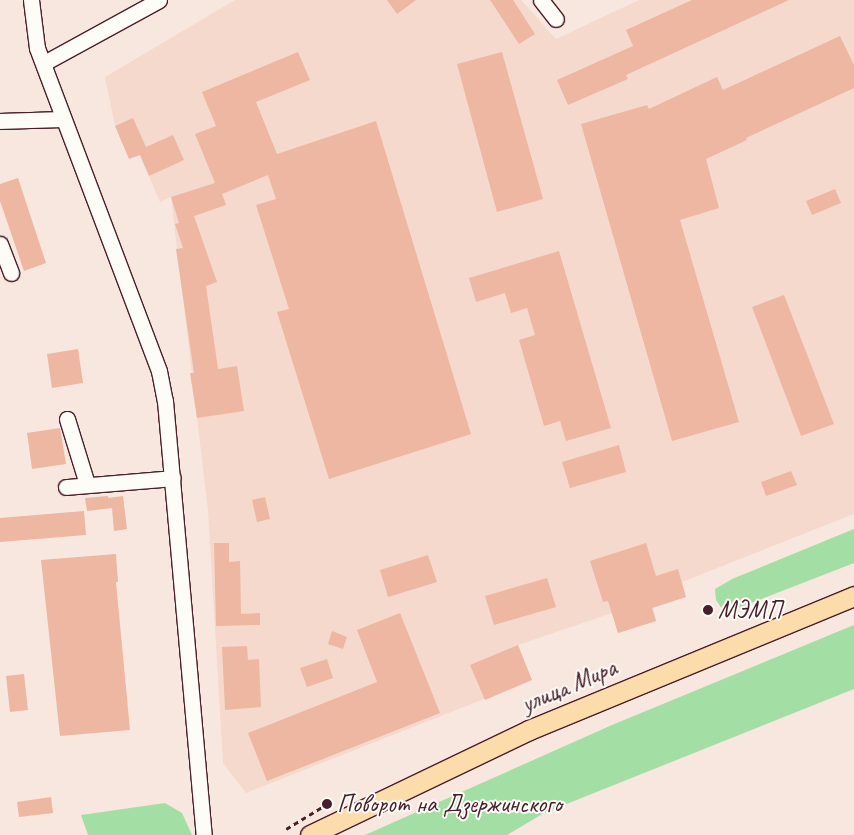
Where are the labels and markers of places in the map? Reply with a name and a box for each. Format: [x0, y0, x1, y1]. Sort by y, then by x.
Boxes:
place label: МЭМП [718, 595, 781, 625]
marker: МЭМП [702, 604, 714, 616]
place label: Поворот на Дзержинского [337, 789, 560, 819]
marker: Поворот на Дзержинского [321, 798, 333, 810]

